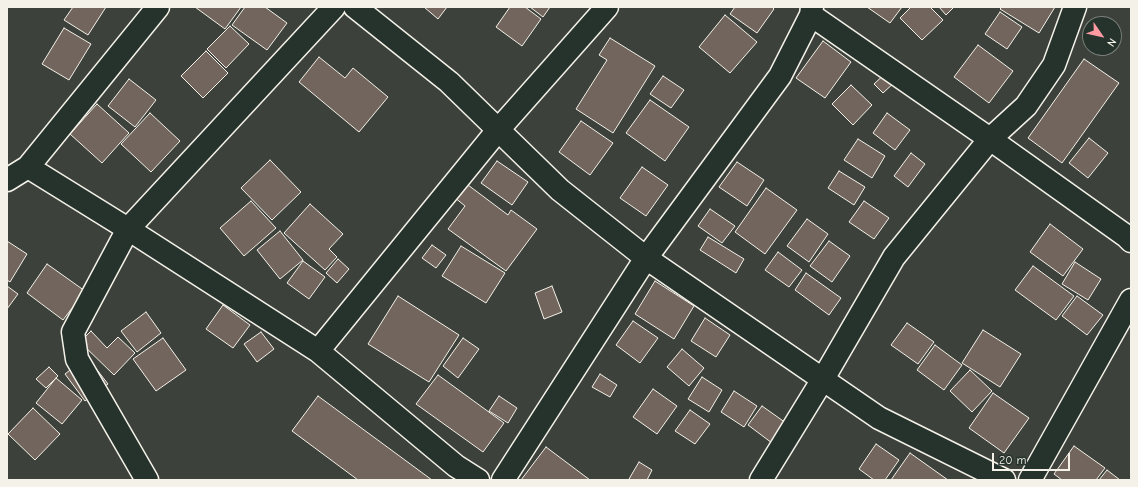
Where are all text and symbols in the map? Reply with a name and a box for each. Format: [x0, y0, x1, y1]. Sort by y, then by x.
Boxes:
north arrow [1082, 16, 1122, 56]
text: N [1104, 36, 1119, 49]
scale bar [994, 445, 1072, 471]
text: 20 m [999, 453, 1027, 467]

